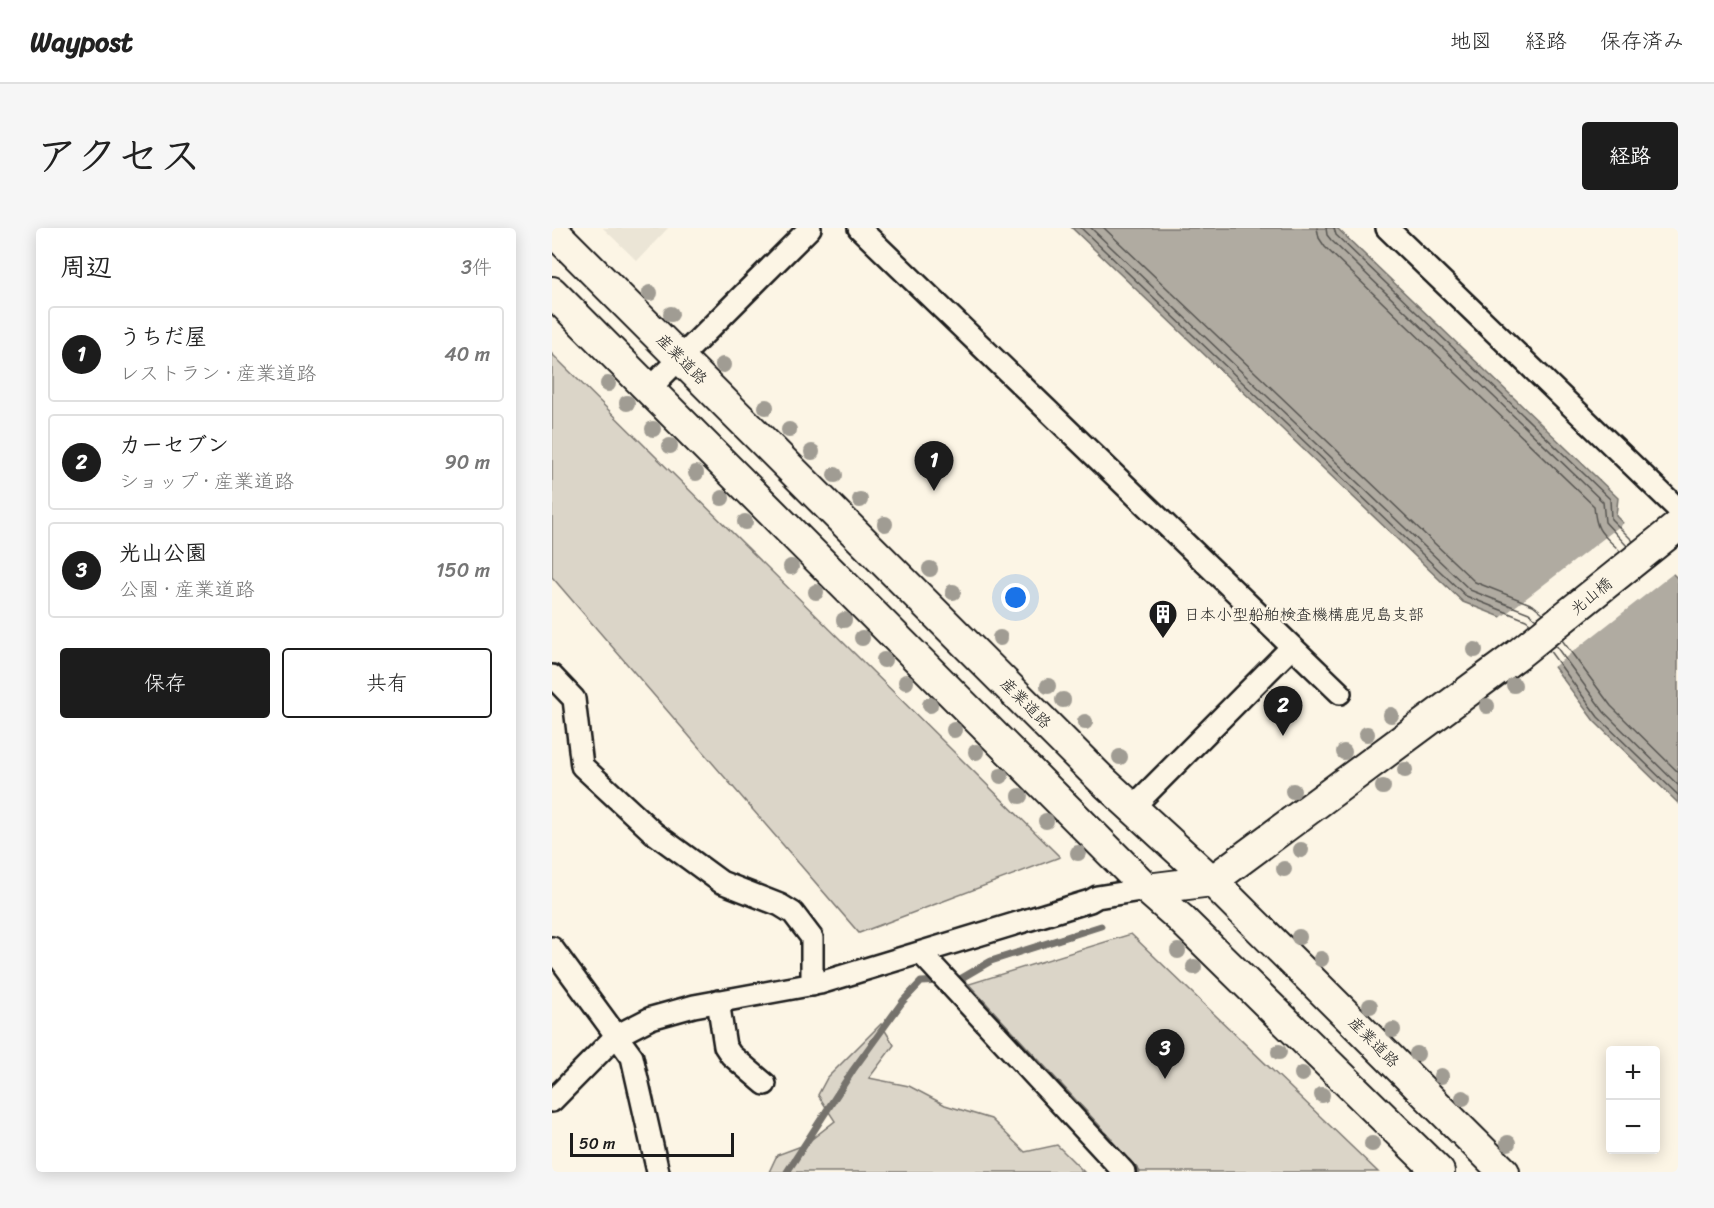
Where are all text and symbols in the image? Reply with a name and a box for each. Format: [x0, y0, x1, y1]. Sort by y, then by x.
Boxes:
text: Waypost [30, 17, 133, 66]
text: 地図 [1450, 22, 1492, 60]
text: 経路 [1525, 22, 1567, 60]
text: 保存済み [1600, 22, 1684, 60]
text: アクセス [36, 119, 201, 193]
button: 経路 [1582, 122, 1678, 190]
text: 周辺 [60, 244, 112, 290]
text: 3件 [461, 250, 492, 285]
text: うちだ屋 [119, 317, 207, 356]
street label: 産業道路 [649, 326, 715, 392]
text: 1 [77, 337, 86, 372]
text: 40 m [444, 337, 490, 372]
text: レストラン · 産業道路 [119, 356, 316, 391]
text: カーセブン [119, 425, 229, 464]
pin: 1 [914, 442, 953, 491]
text: 2 [76, 445, 87, 480]
text: 90 m [445, 445, 490, 480]
text: ショップ · 産業道路 [119, 464, 294, 499]
text: 光山公園 [119, 533, 207, 572]
text: 3 [76, 553, 87, 588]
text: 150 m [436, 553, 490, 588]
street label: 光山橋 [1563, 570, 1619, 622]
text: 公園 · 産業道路 [119, 572, 255, 607]
your location [1001, 583, 1030, 612]
building icon: 日本小型船舶検査機構鹿児島支部 [1147, 598, 1179, 640]
place label: 日本小型船舶検査機構鹿児島支部 [1184, 600, 1424, 629]
button: 保存 [60, 648, 270, 718]
button: 共有 [282, 648, 492, 718]
street label: 産業道路 [993, 670, 1059, 736]
pin: 2 [1264, 686, 1302, 736]
street label: 産業道路 [1341, 1009, 1407, 1075]
pin: 3 [1146, 1030, 1184, 1079]
map controls [1606, 1046, 1660, 1154]
button: + [1606, 1046, 1660, 1100]
button: − [1606, 1100, 1660, 1154]
text: 50 m [579, 1129, 615, 1158]
scale bar [570, 1130, 734, 1158]

